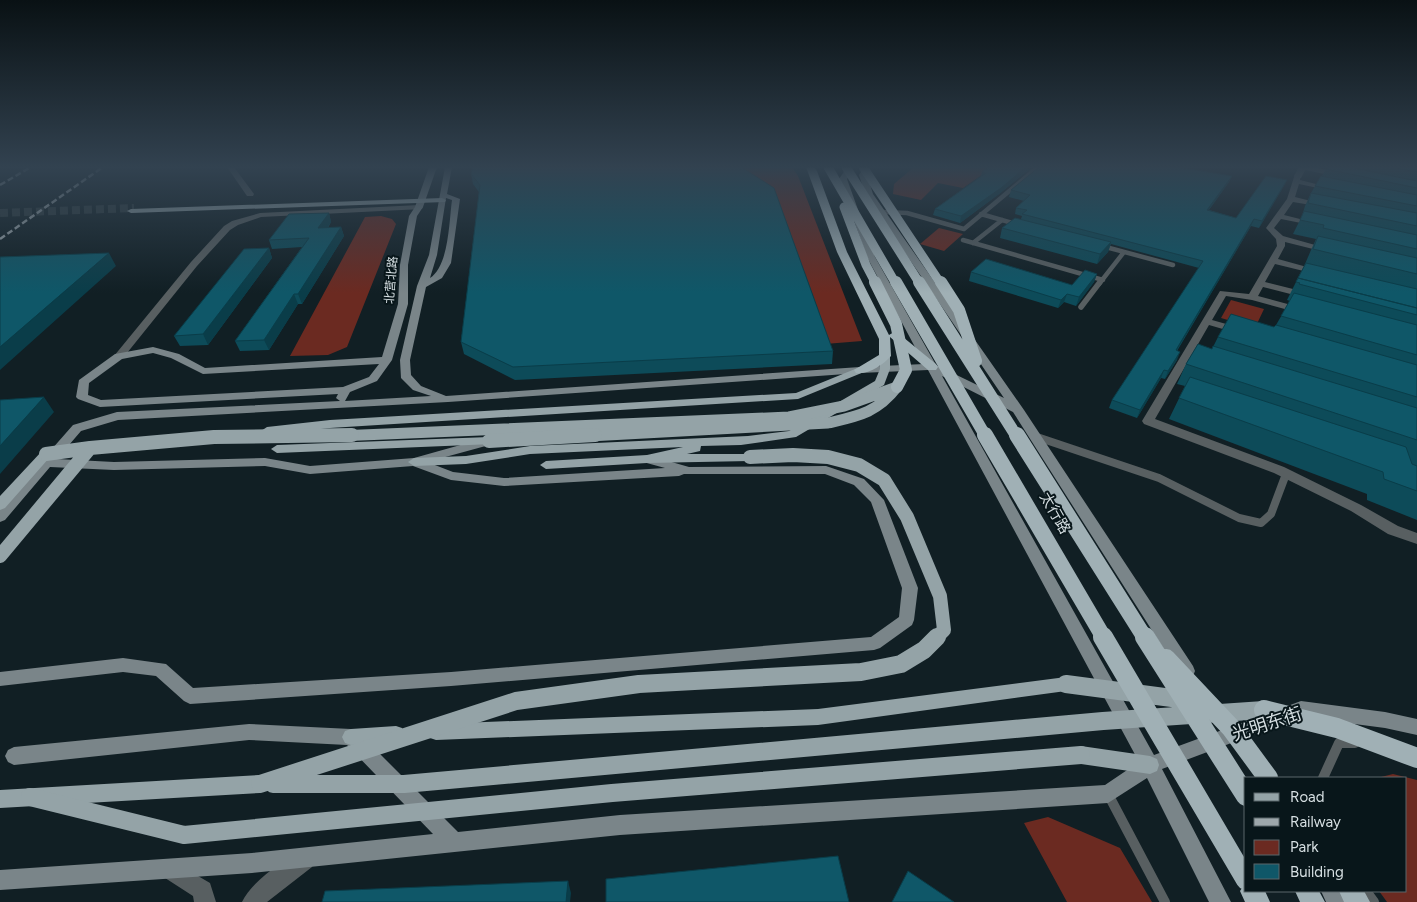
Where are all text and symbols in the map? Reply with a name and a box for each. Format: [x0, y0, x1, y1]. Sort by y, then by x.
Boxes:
street label: 北营北路 [382, 255, 400, 305]
street label: 太行路 [1036, 489, 1074, 537]
street label: 光明东街 [1229, 702, 1305, 746]
legend [1244, 777, 1407, 892]
text: Road [1290, 788, 1325, 806]
text: Railway [1290, 813, 1341, 831]
text: Park [1290, 838, 1319, 856]
text: Building [1290, 863, 1344, 881]

